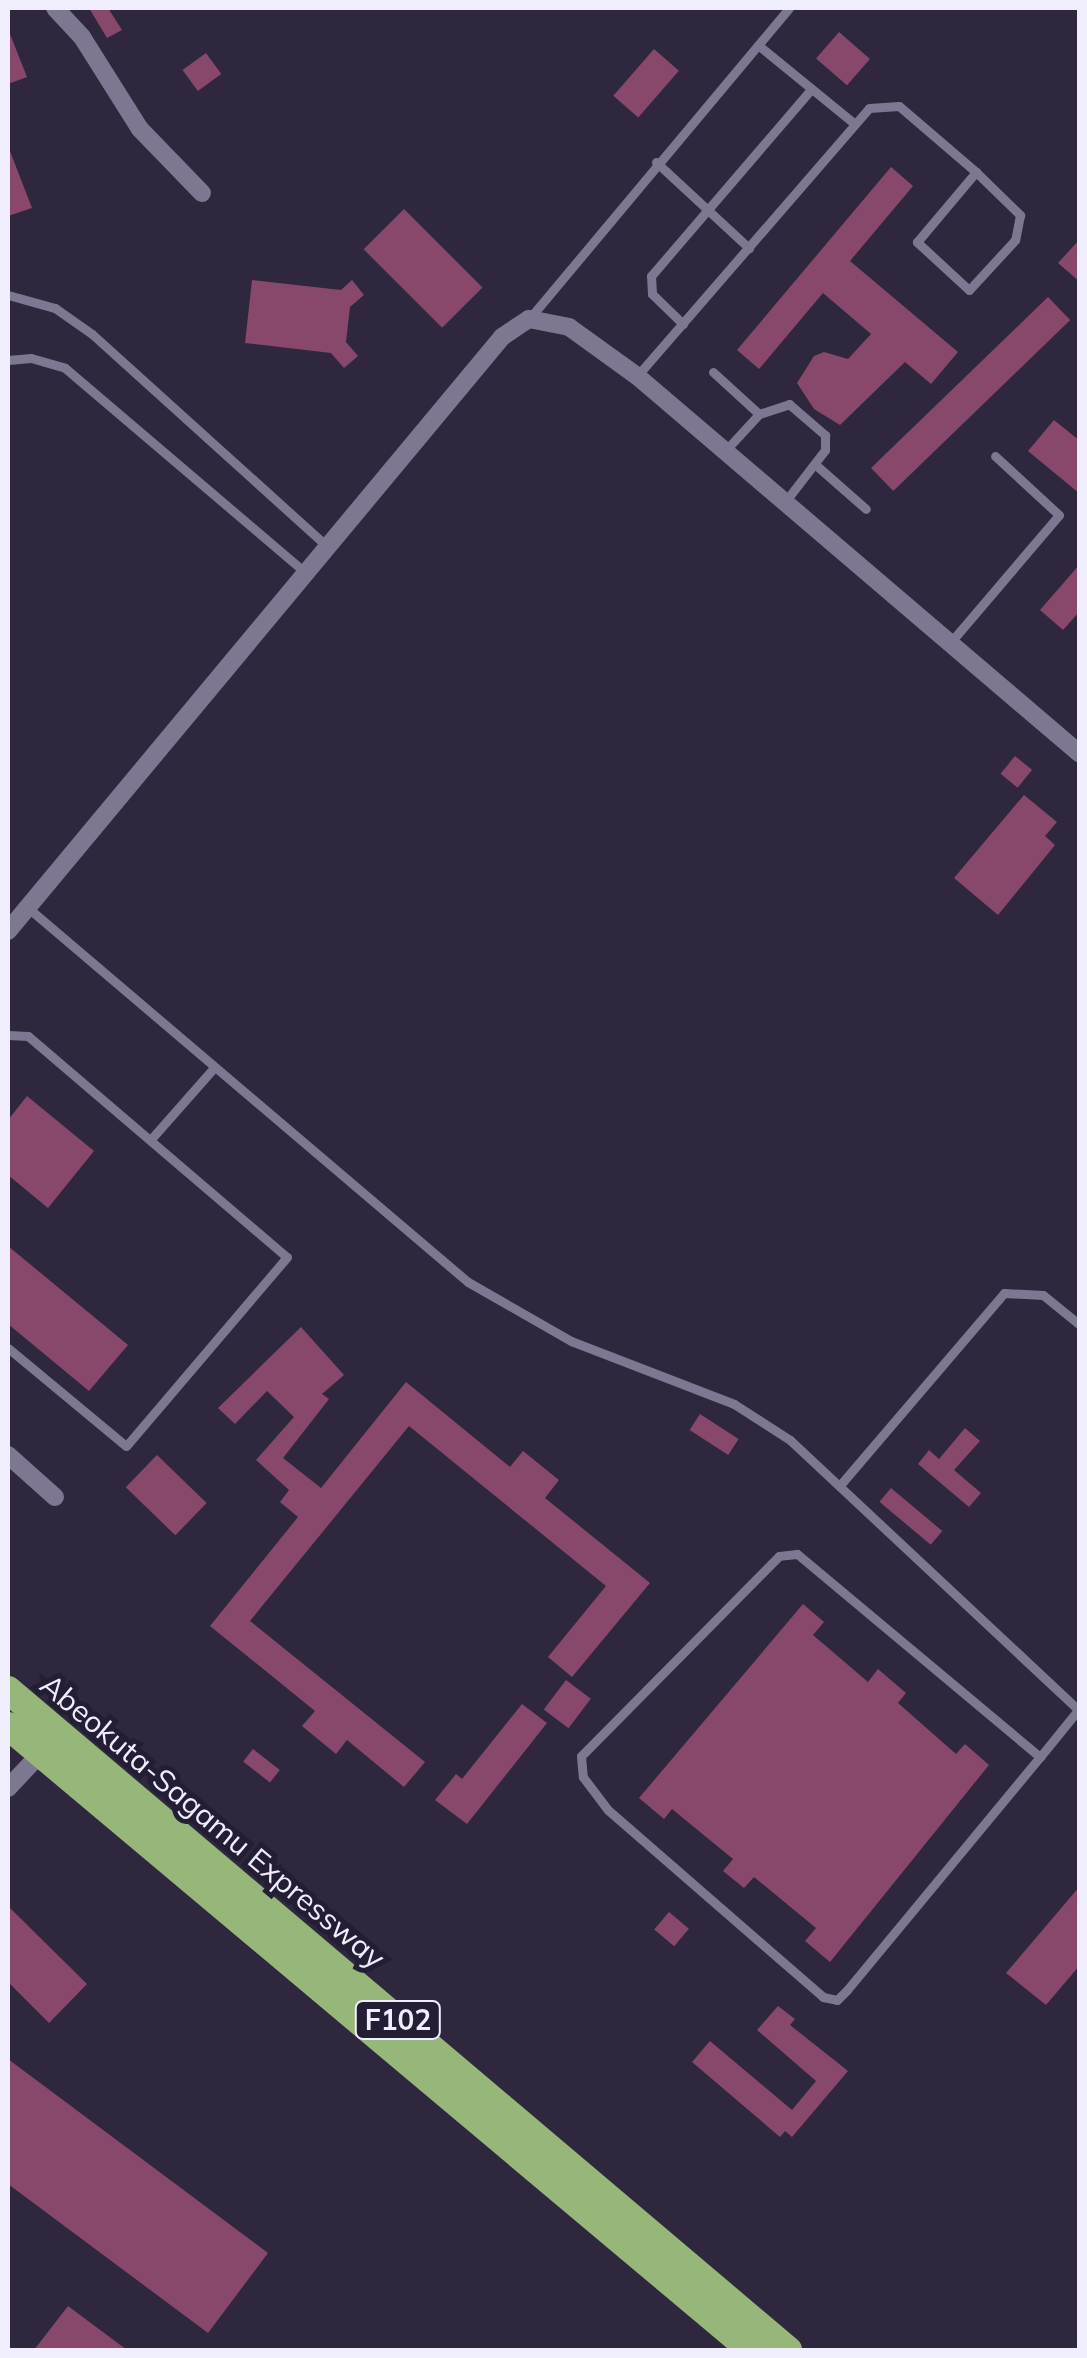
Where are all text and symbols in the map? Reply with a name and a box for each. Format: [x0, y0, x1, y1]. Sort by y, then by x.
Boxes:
street label: Abeokuta-Sagamu Expressway [33, 1666, 393, 1976]
road number: F102 [353, 1997, 443, 2043]

